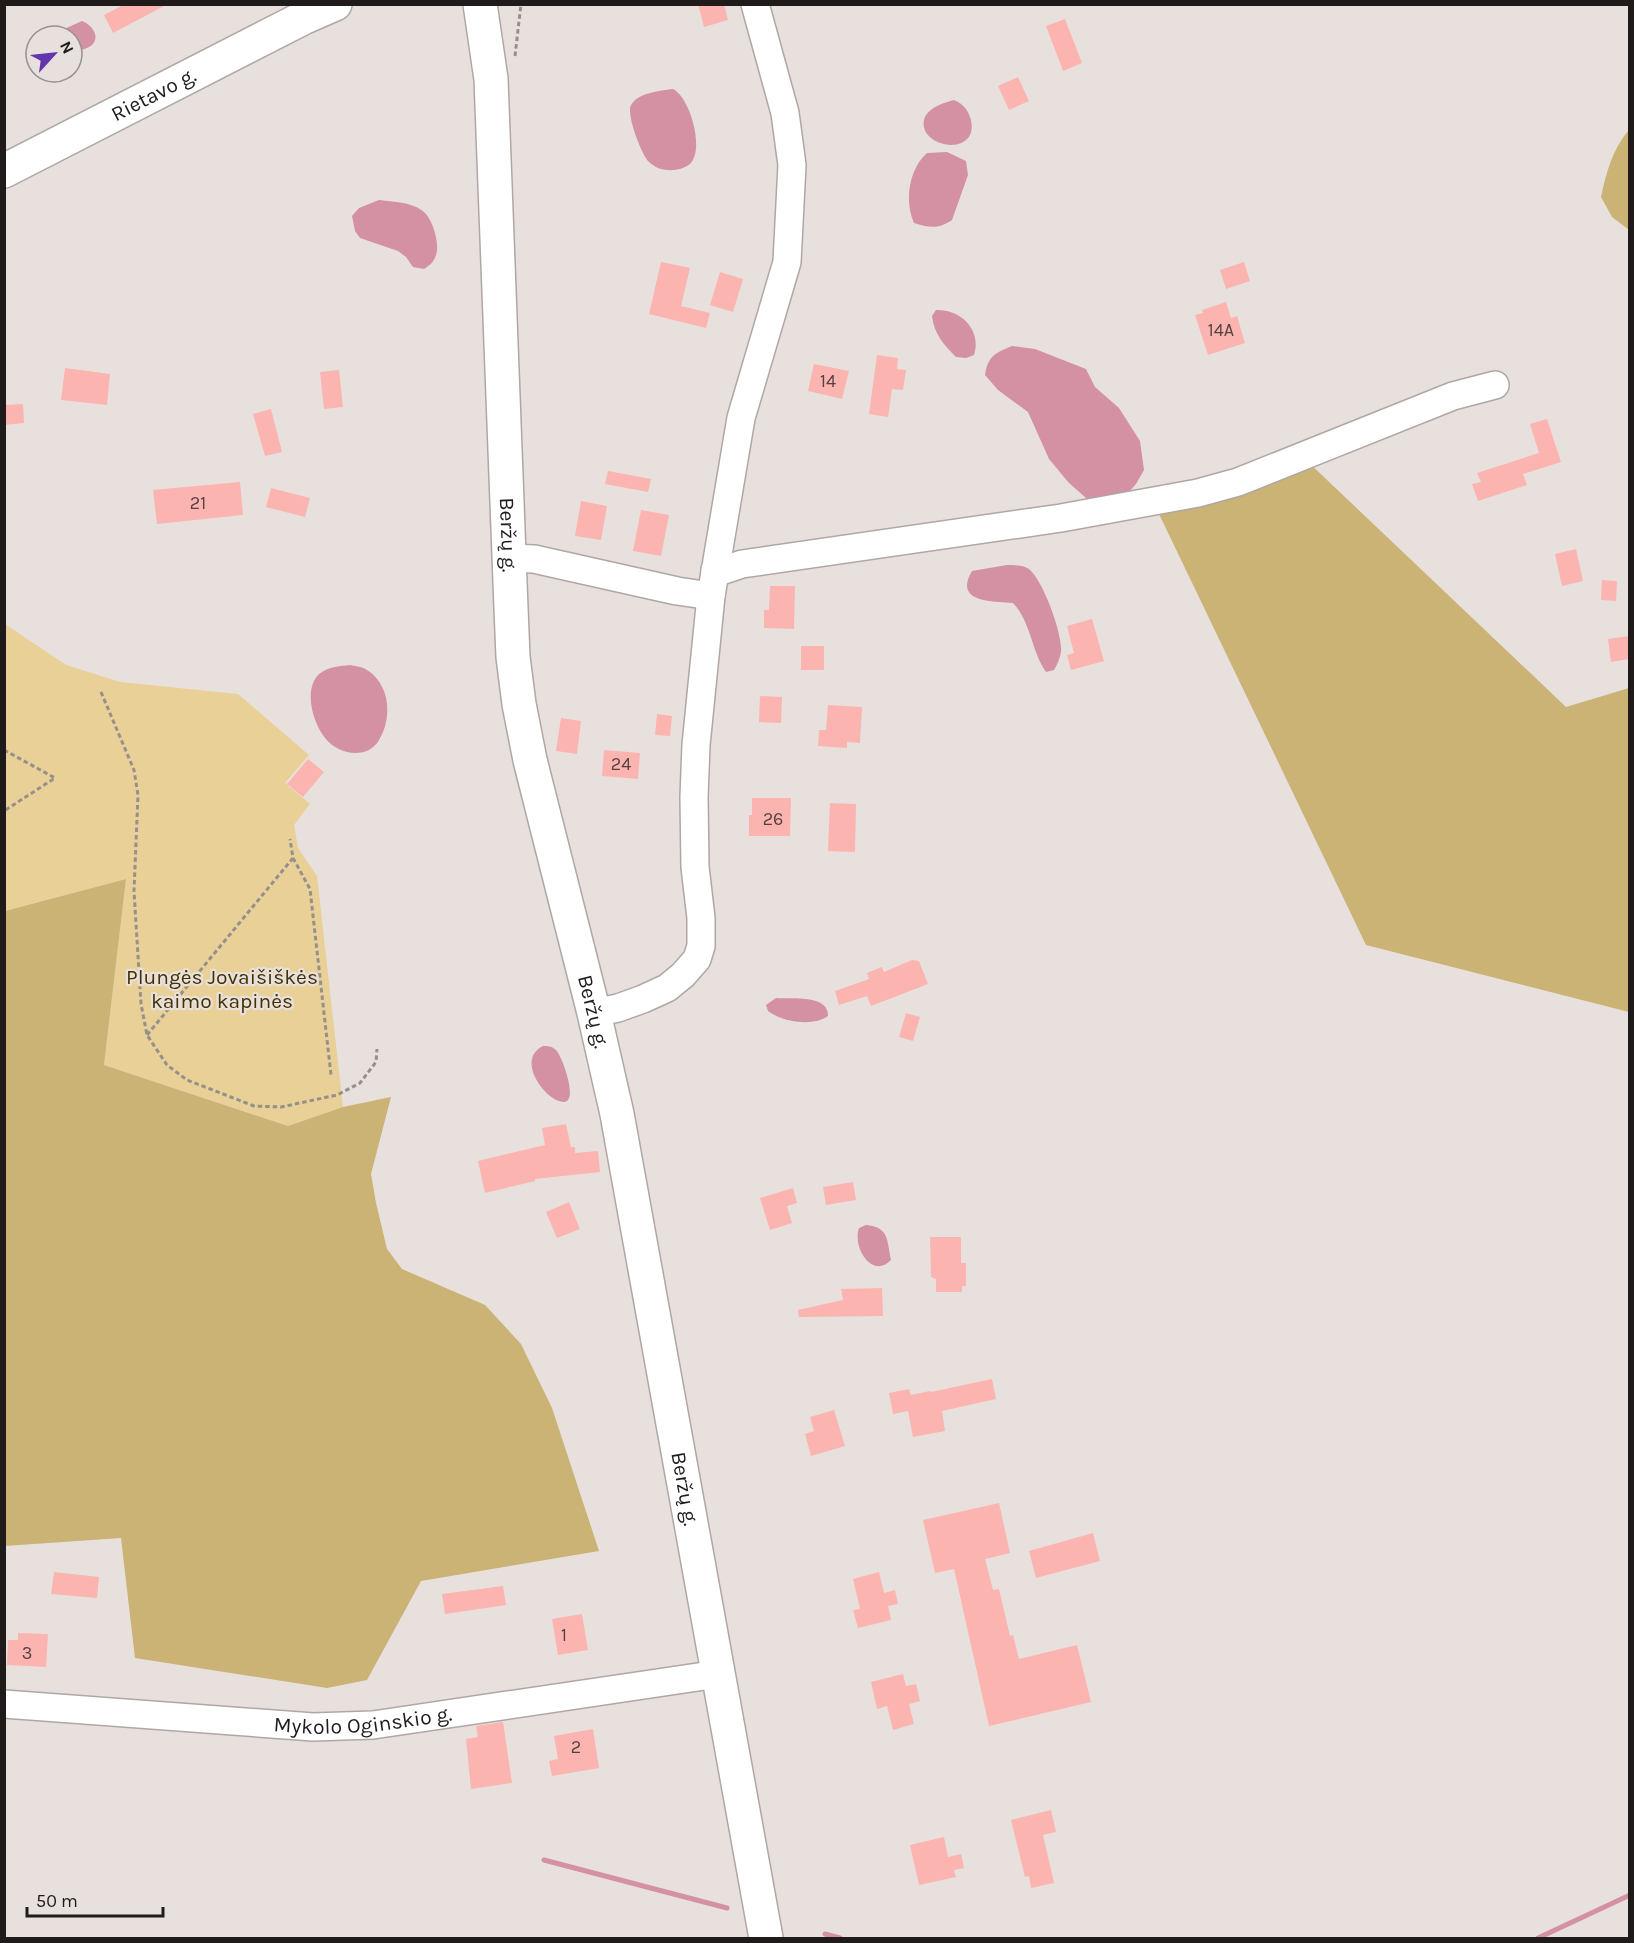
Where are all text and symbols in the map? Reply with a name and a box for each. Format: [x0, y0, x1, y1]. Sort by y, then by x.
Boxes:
north arrow [24, 24, 84, 84]
text: N [56, 38, 78, 57]
street label: Rietavo g. [107, 63, 200, 126]
house number: 14A [1208, 319, 1234, 341]
house number: 14 [820, 370, 836, 392]
house number: 21 [190, 492, 206, 514]
street label: Beržų g. [495, 497, 522, 573]
house number: 24 [611, 753, 631, 775]
house number: 26 [763, 808, 783, 830]
park label: Plungės Jovaišiškės kaimo kapinės [126, 965, 318, 1013]
street label: Beržų g. [573, 972, 614, 1051]
street label: Beržų g. [666, 1450, 703, 1528]
house number: 1 [561, 1624, 567, 1646]
house number: 3 [22, 1642, 32, 1664]
street label: Mykolo Oginskio g. [273, 1701, 454, 1739]
house number: 2 [571, 1736, 581, 1758]
scale bar [27, 1880, 164, 1918]
text: 50 m [36, 1890, 78, 1912]

